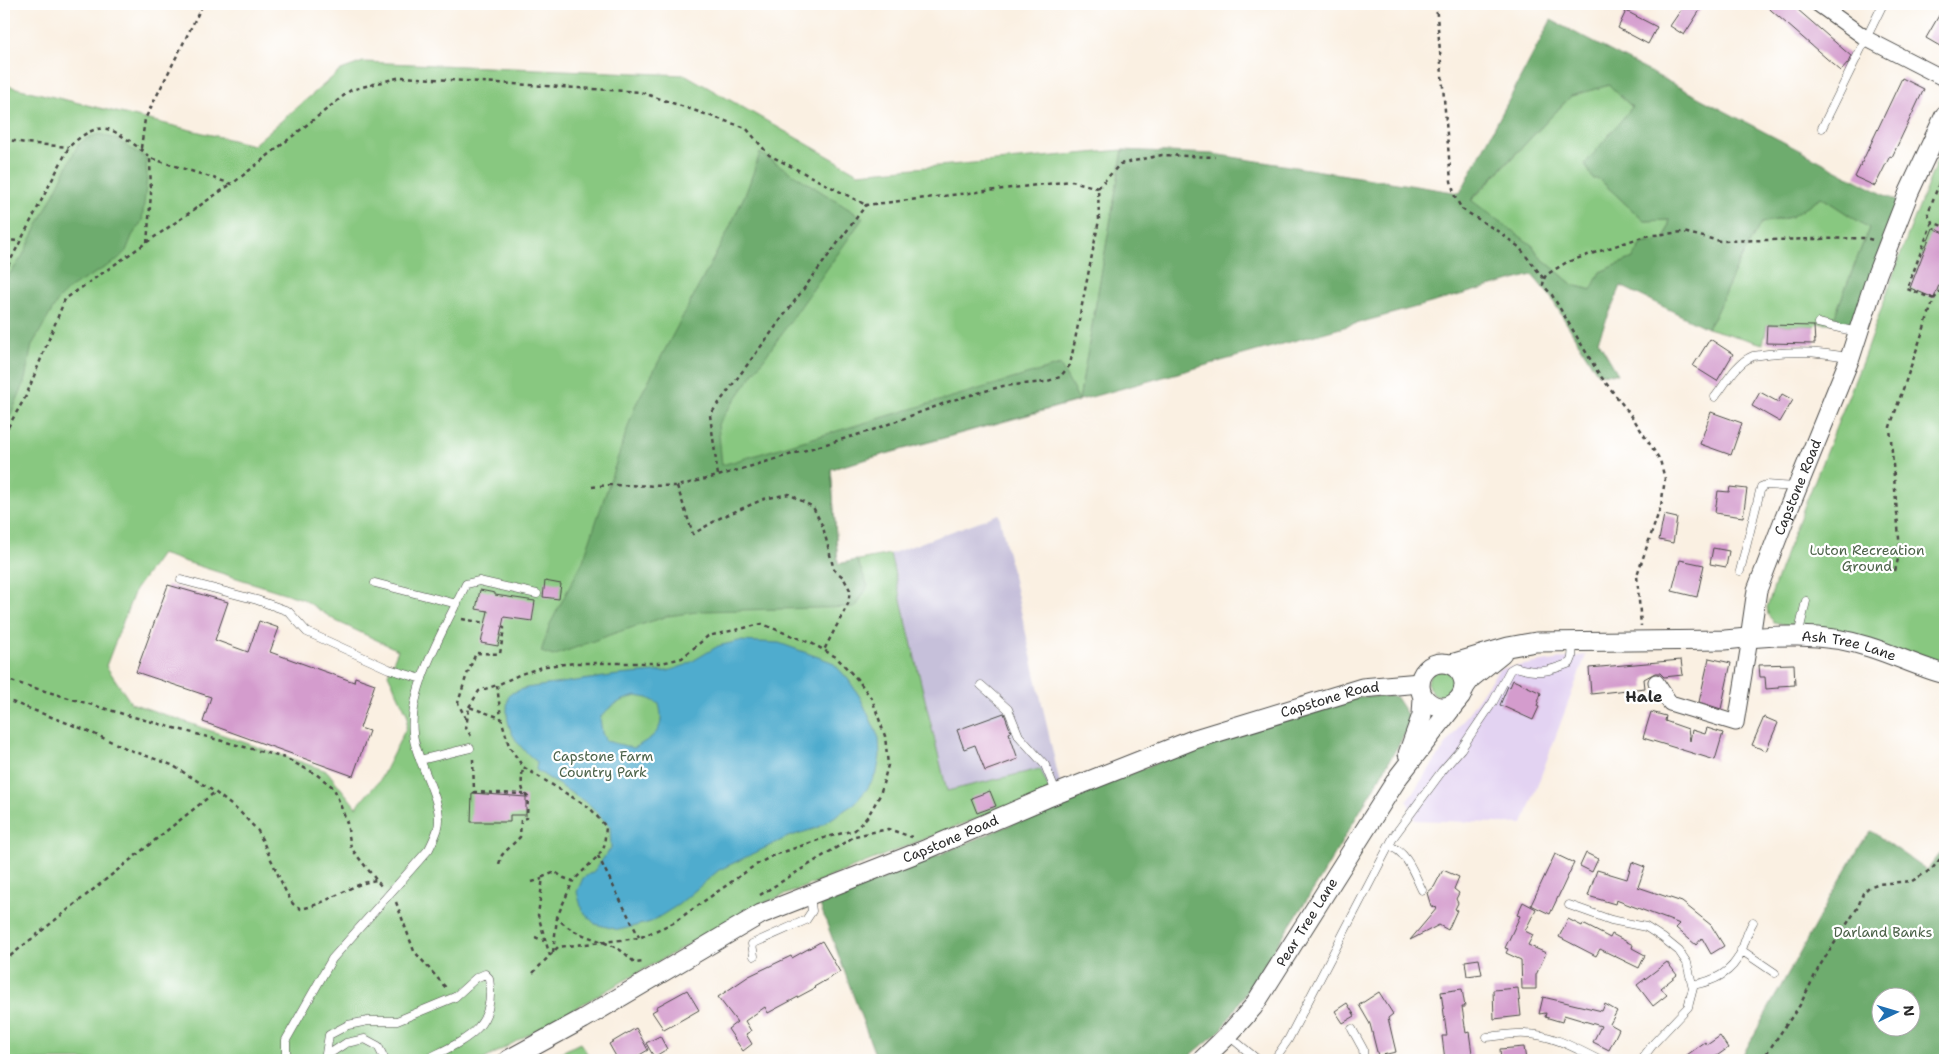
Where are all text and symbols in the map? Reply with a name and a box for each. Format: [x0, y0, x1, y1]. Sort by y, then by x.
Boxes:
street label: Capstone Road [1770, 436, 1825, 538]
park label: Luton Recreation Ground [1809, 541, 1925, 575]
street label: Ash Tree Lane [1801, 627, 1899, 665]
street label: Capstone Road [1278, 678, 1380, 721]
district label: Hale [1625, 686, 1663, 707]
park label: Capstone Farm Country Park [553, 747, 653, 781]
street label: Capstone Road [900, 810, 1001, 867]
street label: Pear Tree Lane [1272, 874, 1341, 970]
park label: Darland Banks [1834, 923, 1933, 941]
north arrow [1872, 986, 1922, 1036]
text: N [1900, 1005, 1918, 1017]

